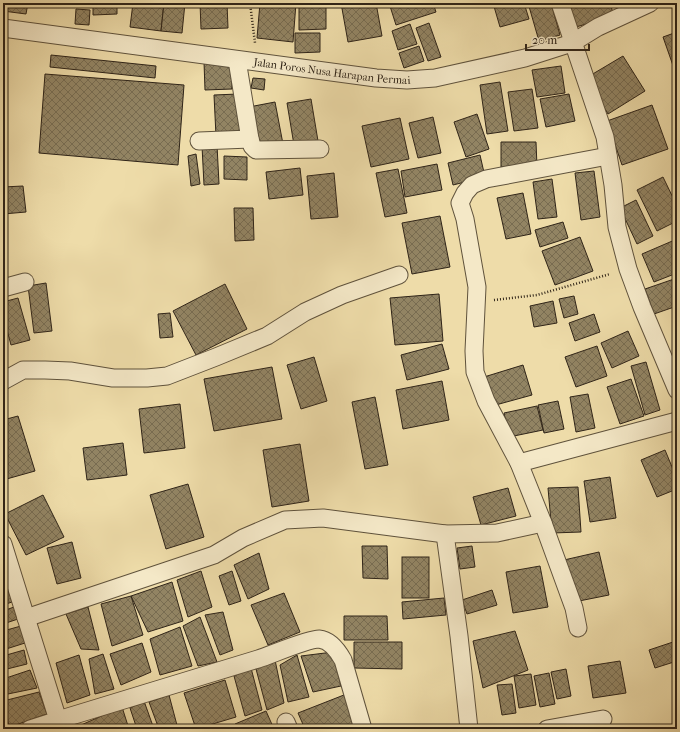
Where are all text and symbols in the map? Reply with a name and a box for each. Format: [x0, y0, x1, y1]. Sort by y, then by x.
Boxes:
scale bar [526, 26, 589, 52]
text: 20 m [532, 33, 557, 47]
street label: Jalan Poros Nusa Harapan Permai [252, 56, 412, 87]

